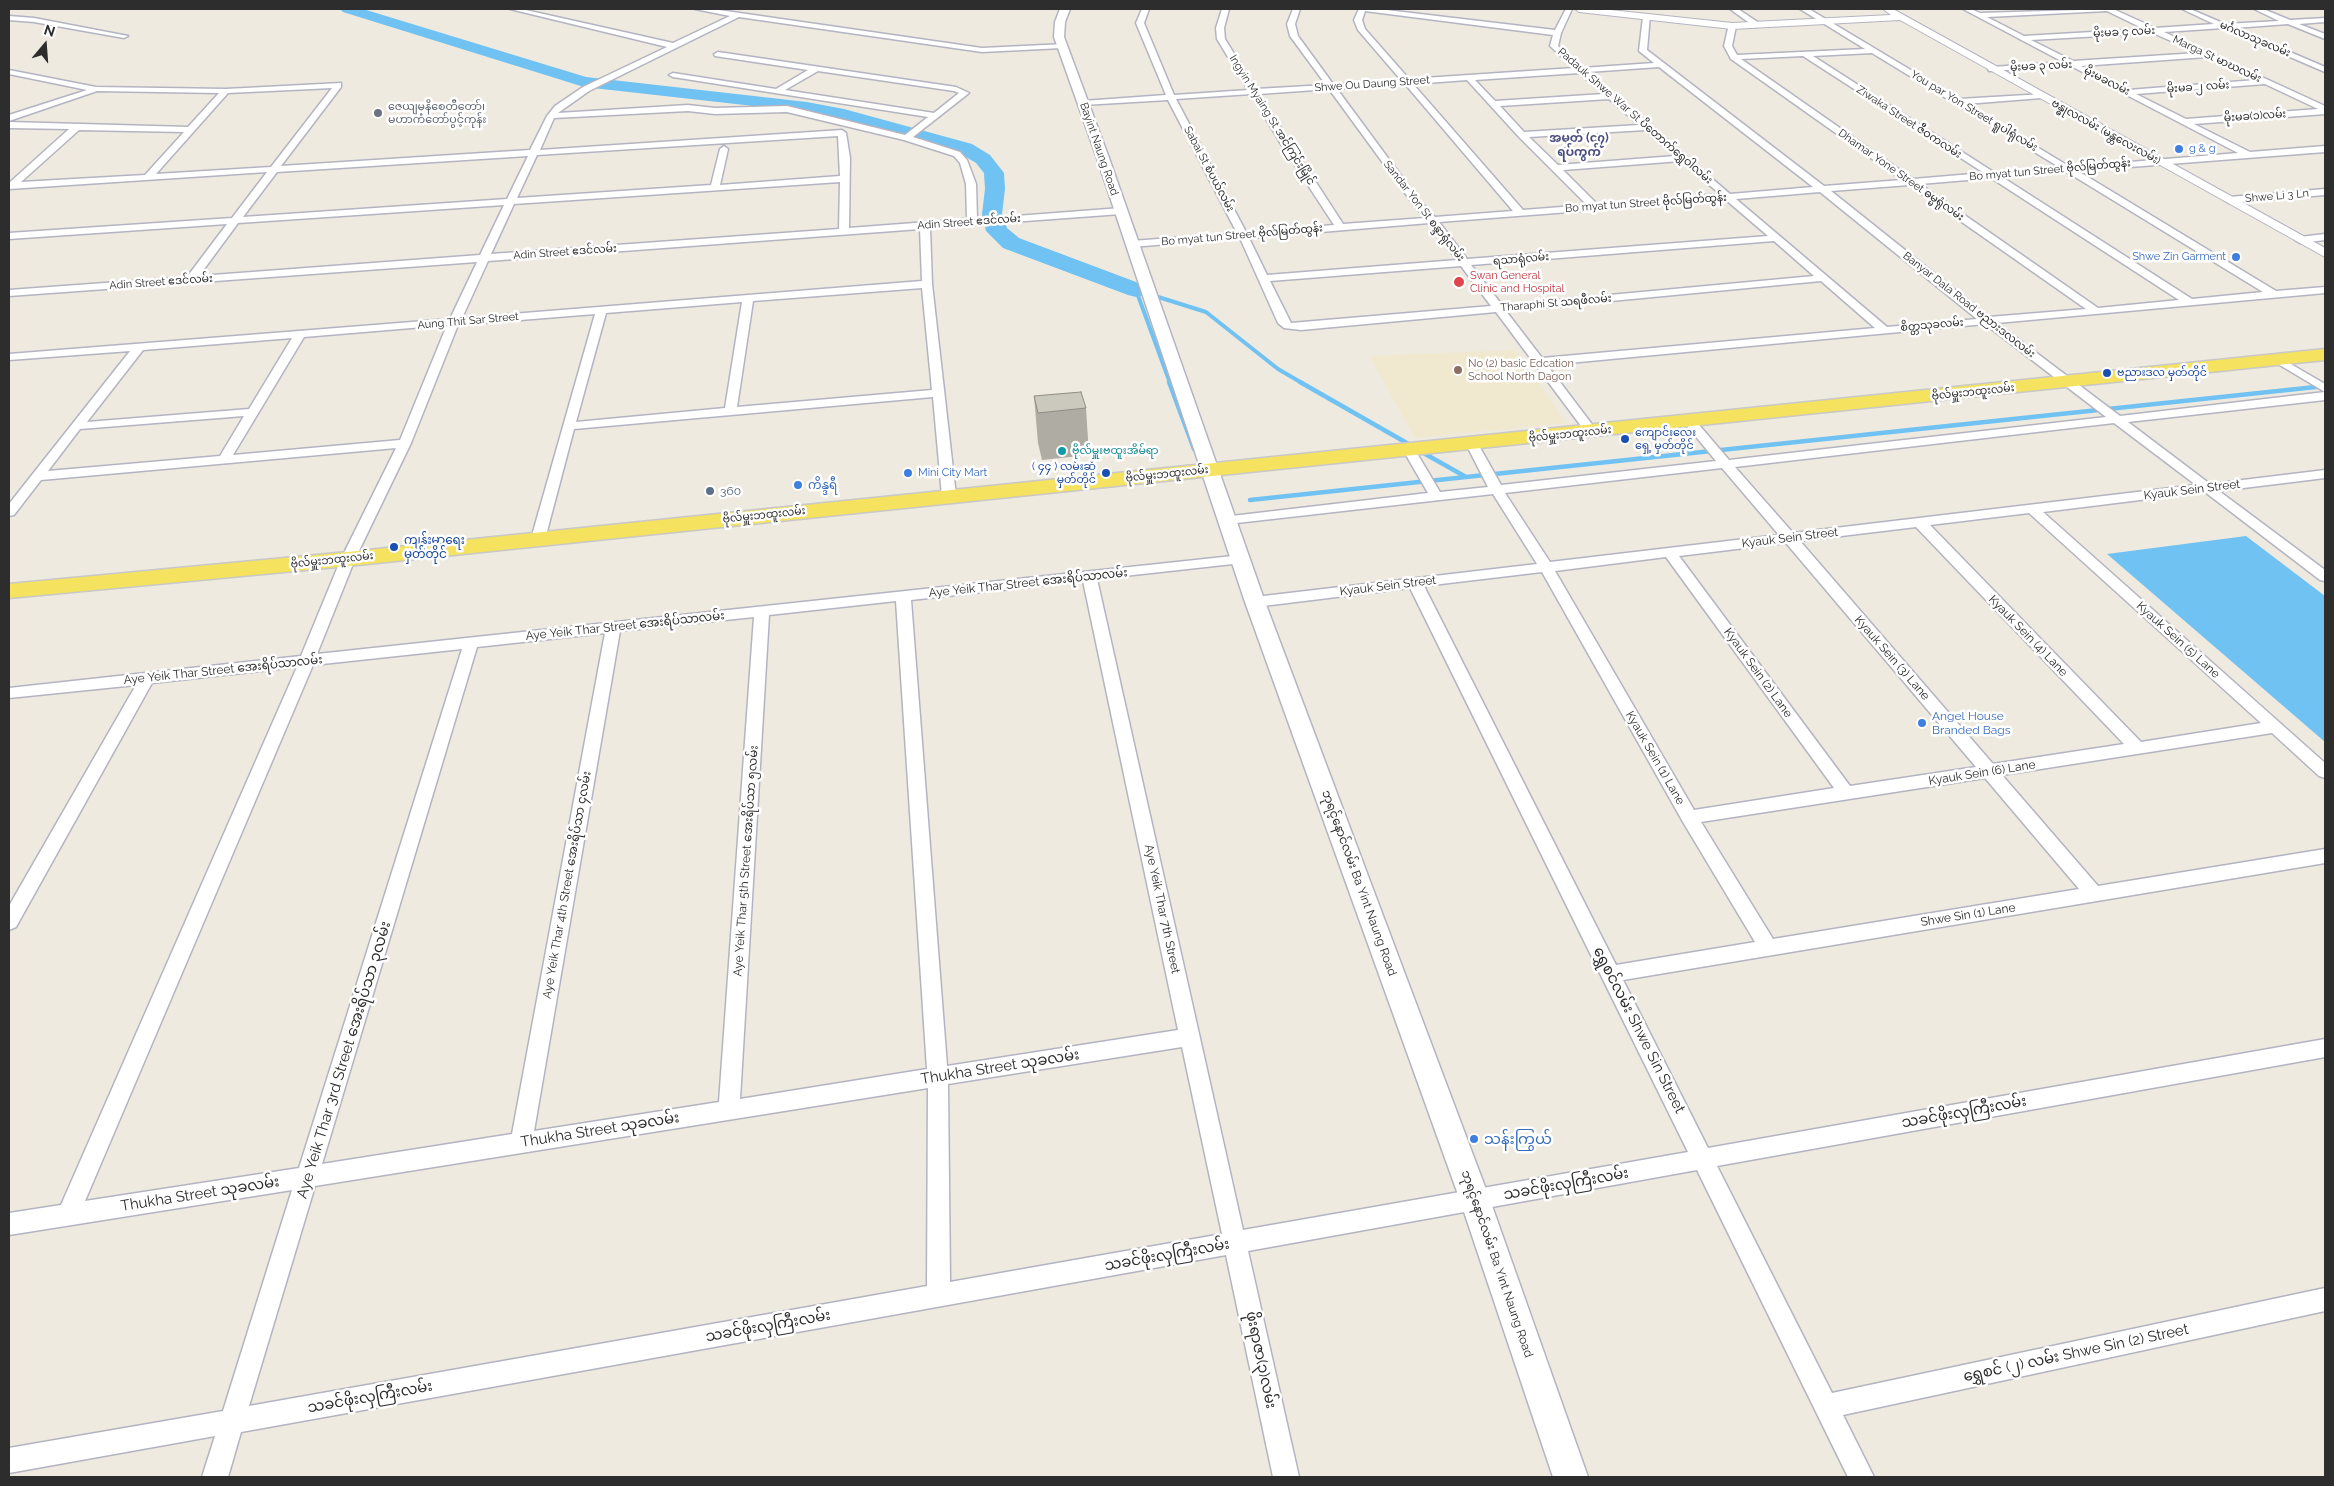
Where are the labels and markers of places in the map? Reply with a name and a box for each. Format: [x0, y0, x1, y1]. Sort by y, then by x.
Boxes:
place label: ဇေယျမုနိစေတီတော်၊ မဟာကံတော်ပွင့်ကုန်း [388, 100, 486, 126]
marker: ဇေယျမုနိစေတီတော်၊ မဟာကံတော်ပွင့်ကုန်း [372, 107, 384, 119]
place label: g & g [2189, 142, 2216, 156]
marker: g & g [2173, 143, 2185, 155]
place label: Shwe Zin Garment [2132, 250, 2226, 264]
marker: Shwe Zin Garment [2230, 251, 2242, 263]
place label: Swan General Clinic and Hospital [1470, 269, 1564, 295]
marker: Swan General Clinic and Hospital [1452, 275, 1466, 289]
place label: No (2) basic Edcation School North Dagon [1468, 357, 1574, 383]
marker: No (2) basic Edcation School North Dagon [1452, 364, 1464, 376]
place label: ဗညားဒလ မှတ်တိုင် [2117, 366, 2207, 380]
marker: ဗညားဒလ မှတ်တိုင် [2101, 367, 2113, 379]
place label: ကျောင်းလေး ရှေ့ မှတ်တိုင် [1635, 426, 1696, 452]
marker: ကျောင်းလေး ရှေ့ မှတ်တိုင် [1619, 433, 1631, 445]
place label: ဗိုလ်မှူးဗထူးအိမ်ရာ [1072, 444, 1158, 458]
marker: ဗိုလ်မှူးဗထူးအိမ်ရာ [1056, 445, 1068, 457]
place label: ( ၄၄ ) လမ်းဆုံ မှတ်တိုင် [1032, 460, 1096, 486]
place label: Mini City Mart [918, 466, 987, 480]
marker: Mini City Mart [902, 467, 914, 479]
marker: ( ၄၄ ) လမ်းဆုံ မှတ်တိုင် [1100, 467, 1112, 479]
place label: ကိန္ဒရီ [808, 478, 837, 492]
marker: ကိန္ဒရီ [792, 479, 804, 491]
place label: 360 [720, 484, 741, 498]
marker: 360 [704, 485, 716, 497]
place label: ကျန်းမာရေး မှတ်တိုင် [404, 533, 465, 561]
marker: ကျန်းမာရေး မှတ်တိုင် [388, 541, 400, 553]
place label: Angel House Branded Bags [1932, 709, 2010, 737]
marker: Angel House Branded Bags [1916, 717, 1928, 729]
place label: သန်းကြွယ် [1484, 1130, 1552, 1148]
marker: သန်းကြွယ် [1468, 1133, 1480, 1145]

